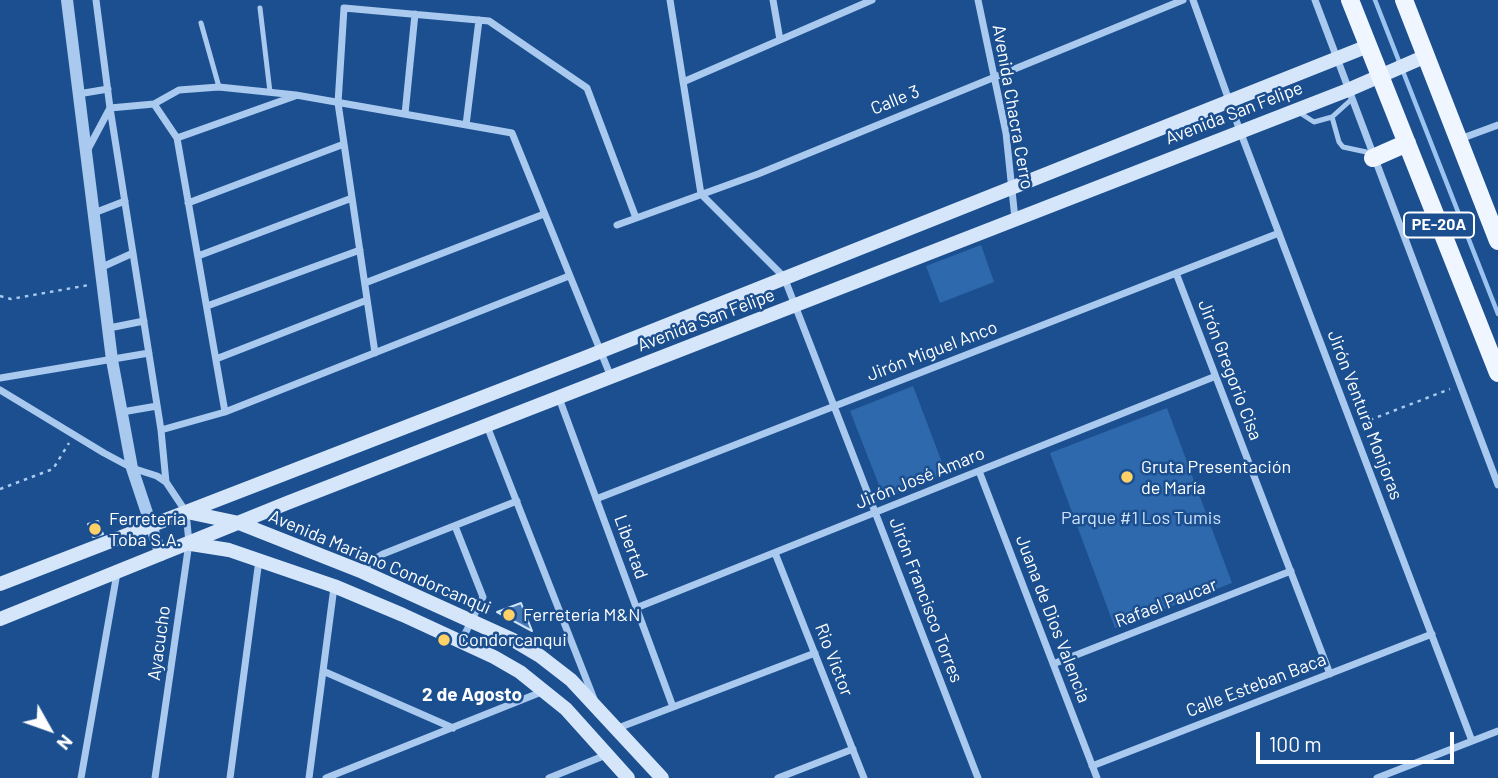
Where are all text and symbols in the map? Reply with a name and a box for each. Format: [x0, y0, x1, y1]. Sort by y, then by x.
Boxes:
street label: Avenida Chacra Cerro [988, 23, 1038, 191]
street label: Avenida San Felipe [1162, 77, 1306, 149]
street label: Calle 3 [867, 80, 923, 120]
road number: PE-20A [1404, 213, 1474, 238]
street label: Avenida San Felipe [634, 284, 778, 356]
street label: Jirón Gregorio Cisa [1193, 297, 1267, 443]
street label: Jirón Miguel Anco [864, 316, 1000, 386]
street label: Jirón Ventura Monjoras [1323, 327, 1407, 503]
street label: Jirón José Amaro [852, 442, 988, 514]
place label: Gruta Presentación de María [1141, 456, 1291, 498]
marker: Gruta Presentación de María [1119, 469, 1135, 485]
street label: Avenida Mariano Condorcanqui [266, 505, 494, 619]
park label: Parque #1 Los Tumis [1061, 507, 1221, 529]
place label: Ferretería Toba S.A. [109, 508, 186, 550]
street label: Libertad [609, 512, 653, 582]
street label: Jirón Francisco Torres [885, 514, 967, 686]
marker: Ferretería Toba S.A. [87, 521, 103, 537]
street label: Juana de Dios Valencia [1011, 532, 1095, 706]
street label: Rafael Paucar [1112, 574, 1220, 632]
street label: Ayacucho [143, 604, 175, 682]
place label: Ferretería M&N [523, 604, 641, 626]
marker: Ferretería M&N [501, 607, 517, 623]
street label: Rio Victor [810, 621, 858, 699]
place label: Condorcanqui [458, 629, 567, 651]
marker: Condorcanqui [436, 632, 452, 648]
street label: Calle Esteban Baca [1183, 648, 1329, 722]
district label: 2 de Agosto [422, 684, 522, 706]
north arrow [14, 694, 84, 764]
scale bar [1260, 718, 1458, 762]
text: N [53, 731, 78, 755]
text: 100 m [1269, 731, 1322, 756]

